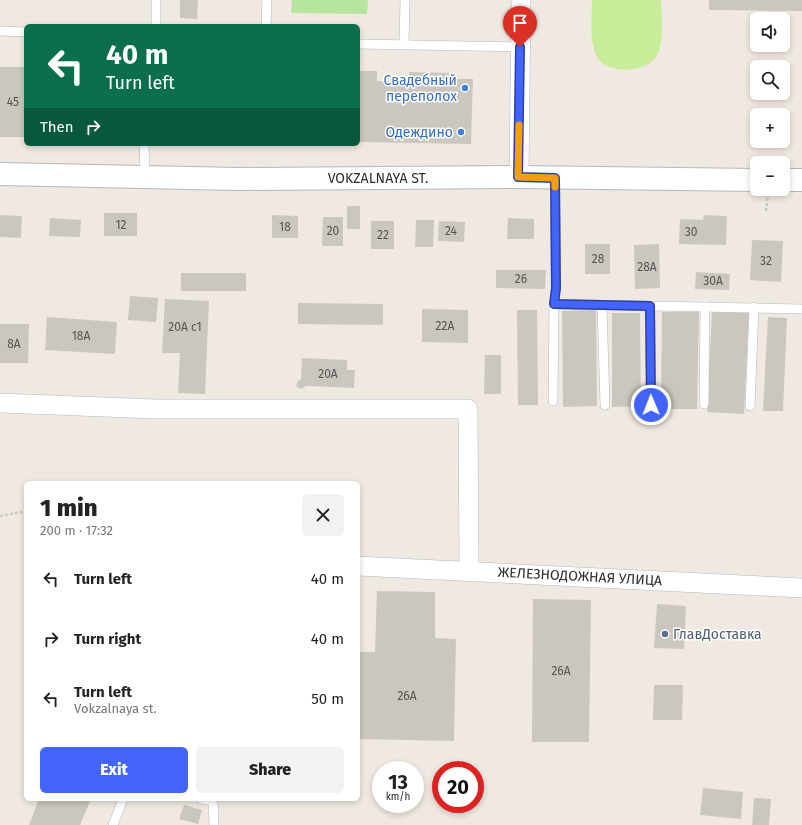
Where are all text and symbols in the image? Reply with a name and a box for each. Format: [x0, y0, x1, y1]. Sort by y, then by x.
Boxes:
pin [503, 6, 537, 47]
icon: arrive [509, 12, 531, 34]
map controls [750, 12, 790, 196]
button: sound [750, 12, 790, 52]
text: 40 m [106, 38, 169, 71]
icon: left [40, 40, 92, 92]
button: search [750, 60, 790, 100]
text: Turn left [106, 72, 175, 94]
place label: Свадебный переполох [384, 72, 457, 105]
marker: Свадебный переполох [460, 83, 470, 93]
house number: 45 [7, 95, 19, 109]
button: + [750, 108, 790, 148]
icon: right [82, 116, 104, 138]
text: Then [40, 118, 74, 136]
place label: Одеждино [385, 124, 453, 141]
marker: Одеждино [456, 127, 466, 137]
button: − [750, 156, 790, 196]
street label: VOKZALNAYA ST. [328, 170, 428, 187]
house number: 12 [115, 218, 127, 232]
house number: 18 [279, 220, 291, 234]
house number: 20 [327, 224, 340, 238]
house number: 24 [445, 224, 458, 238]
house number: 30 [685, 225, 698, 239]
house number: 22 [377, 228, 389, 242]
house number: 28 [592, 252, 605, 266]
house number: 32 [760, 254, 772, 268]
house number: 28А [637, 260, 657, 274]
house number: 26 [515, 272, 527, 286]
house number: 30А [703, 274, 723, 288]
house number: 22А [436, 319, 454, 333]
house number: 20А с1 [168, 320, 202, 334]
house number: 18А [72, 329, 90, 343]
house number: 8А [7, 337, 21, 351]
house number: 20А [318, 367, 338, 381]
position arrow [630, 384, 672, 426]
text: 1 min [40, 494, 98, 522]
button: close [302, 494, 344, 536]
text: 200 m · 17:32 [40, 523, 113, 538]
street label: ЖЕЛЕЗНОДОЖНАЯ УЛИЦА [497, 564, 663, 589]
icon: left [40, 568, 62, 590]
text: Turn left [74, 570, 132, 588]
text: 40 m [311, 570, 344, 588]
place label: ГлавДоставка [673, 626, 762, 643]
icon: right [40, 628, 62, 650]
marker: ГлавДоставка [660, 629, 670, 639]
text: Turn right [74, 630, 141, 648]
text: 40 m [311, 630, 344, 648]
house number: 26А [551, 664, 571, 678]
text: Turn left [74, 683, 132, 701]
icon: left [40, 688, 62, 710]
house number: 26А [397, 689, 417, 703]
text: 50 m [311, 690, 344, 708]
text: Vokzalnaya st. [74, 701, 157, 716]
button: Exit [40, 747, 188, 793]
button: Share [196, 747, 344, 793]
speed limit sign: 20 [432, 761, 484, 813]
text: 13 [388, 770, 408, 794]
text: km/h [386, 791, 410, 803]

